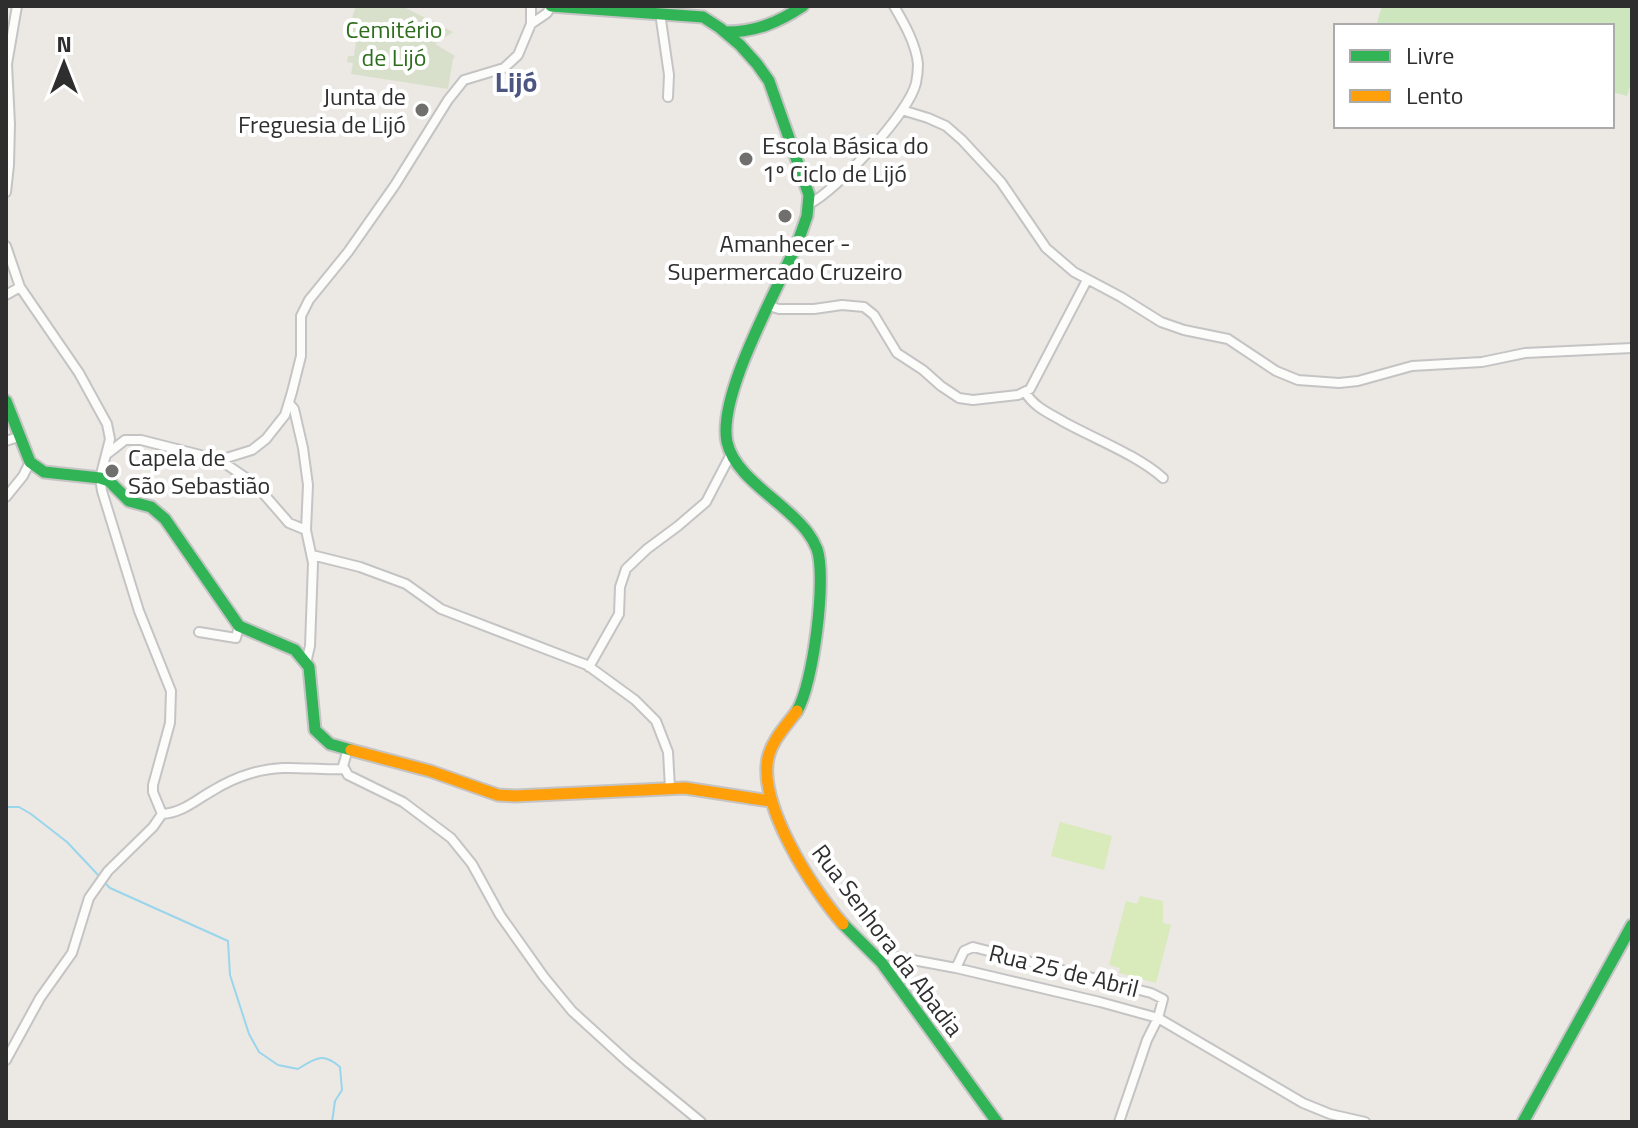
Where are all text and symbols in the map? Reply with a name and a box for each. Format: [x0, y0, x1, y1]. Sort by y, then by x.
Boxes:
park label: Cemitério de Lijó [345, 11, 443, 75]
north arrow [24, 24, 104, 104]
legend [1334, 24, 1614, 128]
text: N [56, 27, 72, 61]
text: Livre [1406, 37, 1454, 73]
district label: Lijó [495, 60, 537, 103]
text: Lento [1406, 77, 1463, 113]
place label: Junta de Freguesia de Lijó [238, 78, 406, 142]
marker: Junta de Freguesia de Lijó [413, 101, 431, 119]
place label: Escola Básica do 1º Ciclo de Lijó [762, 127, 929, 191]
marker: Escola Básica do 1º Ciclo de Lijó [737, 150, 755, 168]
marker: Amanhecer - Supermercado Cruzeiro [776, 207, 794, 225]
place label: Amanhecer - Supermercado Cruzeiro [667, 225, 903, 289]
place label: Capela de São Sebastião [128, 439, 270, 503]
marker: Capela de São Sebastião [103, 462, 121, 480]
street label: Rua Senhora da Abadia [804, 836, 972, 1044]
street label: Rua 25 de Abril [985, 934, 1143, 1006]

